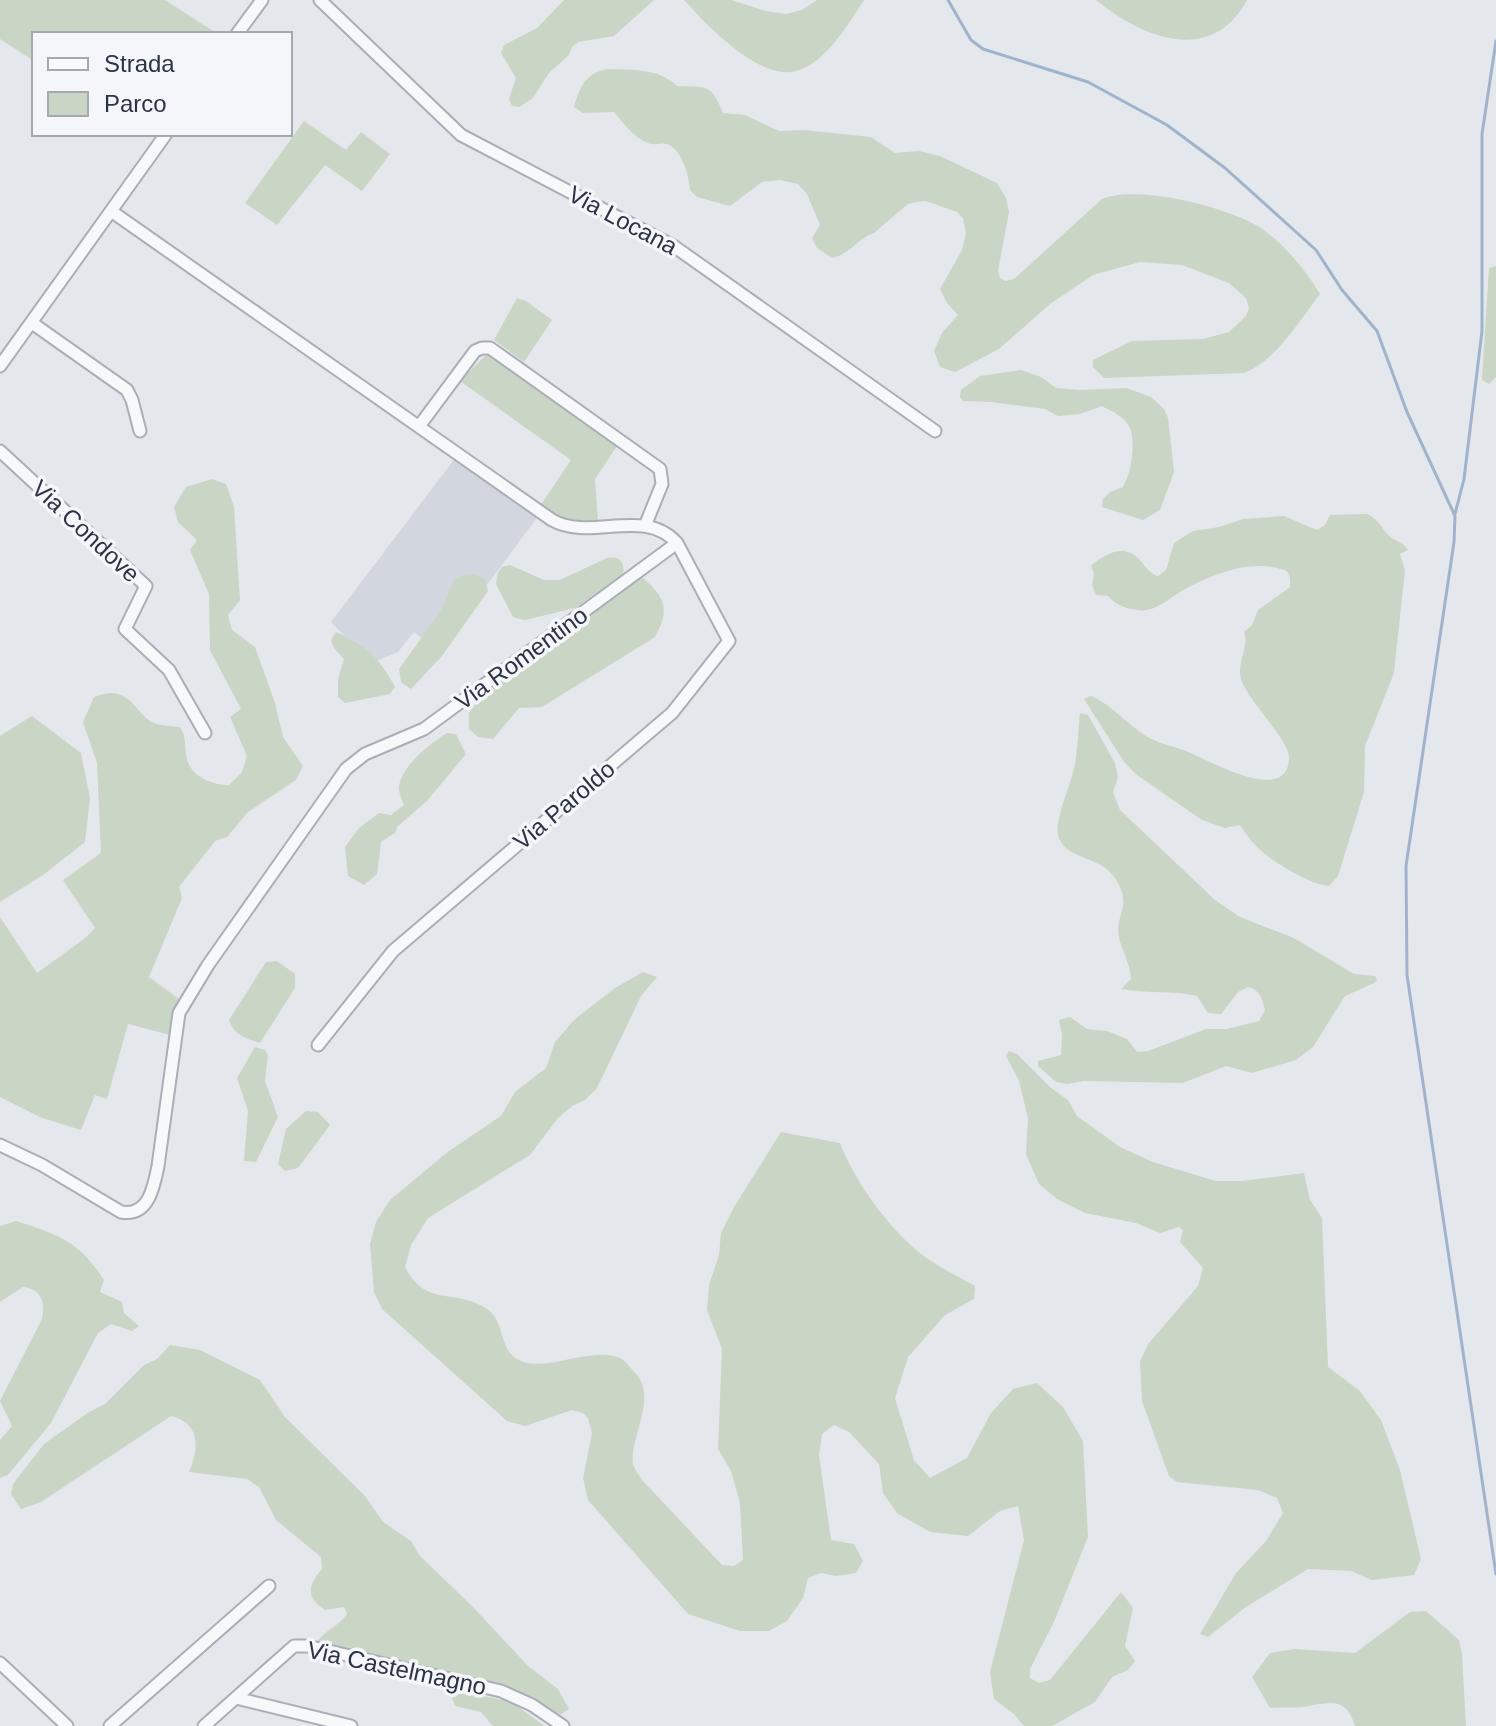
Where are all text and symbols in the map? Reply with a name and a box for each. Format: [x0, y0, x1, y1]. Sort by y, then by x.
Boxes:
legend [32, 32, 292, 136]
text: Strada [104, 50, 175, 77]
text: Parco [104, 90, 167, 117]
street label: Via Locana [564, 180, 683, 260]
street label: Via Condove [27, 474, 145, 588]
street label: Via Romentino [450, 601, 592, 715]
street label: Via Paroldo [508, 755, 620, 855]
street label: Via Castelmagno [305, 1636, 489, 1700]

